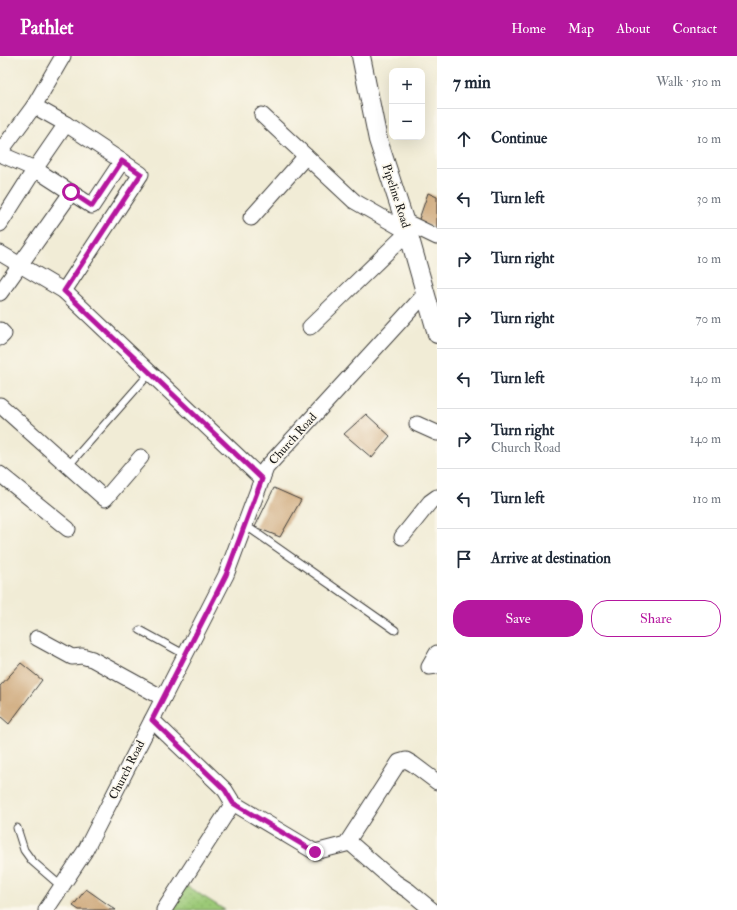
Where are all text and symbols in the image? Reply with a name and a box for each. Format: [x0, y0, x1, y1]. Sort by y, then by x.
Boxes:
text: Pathlet [20, 16, 74, 40]
text: Home [511, 20, 546, 37]
text: Map [568, 20, 594, 37]
text: About [616, 20, 650, 37]
text: Contact [672, 20, 717, 37]
map controls [389, 68, 425, 140]
button: + [389, 68, 425, 104]
text: 7 min [453, 72, 491, 93]
text: Walk · 510 m [656, 74, 721, 90]
button: − [389, 104, 425, 140]
icon: ahead [453, 128, 475, 150]
text: Continue [491, 129, 547, 148]
text: 10 m [697, 131, 721, 147]
street label: Pipeline Road [379, 162, 413, 230]
route start [62, 183, 80, 201]
icon: left [453, 188, 475, 210]
text: Turn left [491, 189, 545, 208]
text: 30 m [697, 191, 721, 207]
icon: right [453, 248, 475, 270]
text: Turn right [491, 249, 554, 268]
text: 10 m [697, 251, 721, 267]
icon: right [453, 308, 475, 330]
text: Turn right [491, 309, 554, 328]
text: 70 m [696, 311, 721, 327]
icon: left [453, 368, 475, 390]
text: Turn left [491, 369, 545, 388]
text: 140 m [690, 371, 721, 387]
street label: Church Road [266, 410, 320, 468]
text: Turn right [491, 421, 554, 440]
icon: right [453, 428, 475, 450]
text: 140 m [690, 431, 721, 447]
text: Church Road [491, 440, 561, 456]
icon: left [453, 488, 475, 510]
text: Turn left [491, 489, 545, 508]
text: 110 m [692, 491, 721, 507]
icon: arrive [453, 548, 475, 570]
text: Arrive at destination [491, 549, 611, 568]
button: Save [453, 600, 583, 637]
button: Share [591, 600, 721, 637]
street label: Church Road [106, 738, 148, 802]
route end [306, 843, 324, 861]

